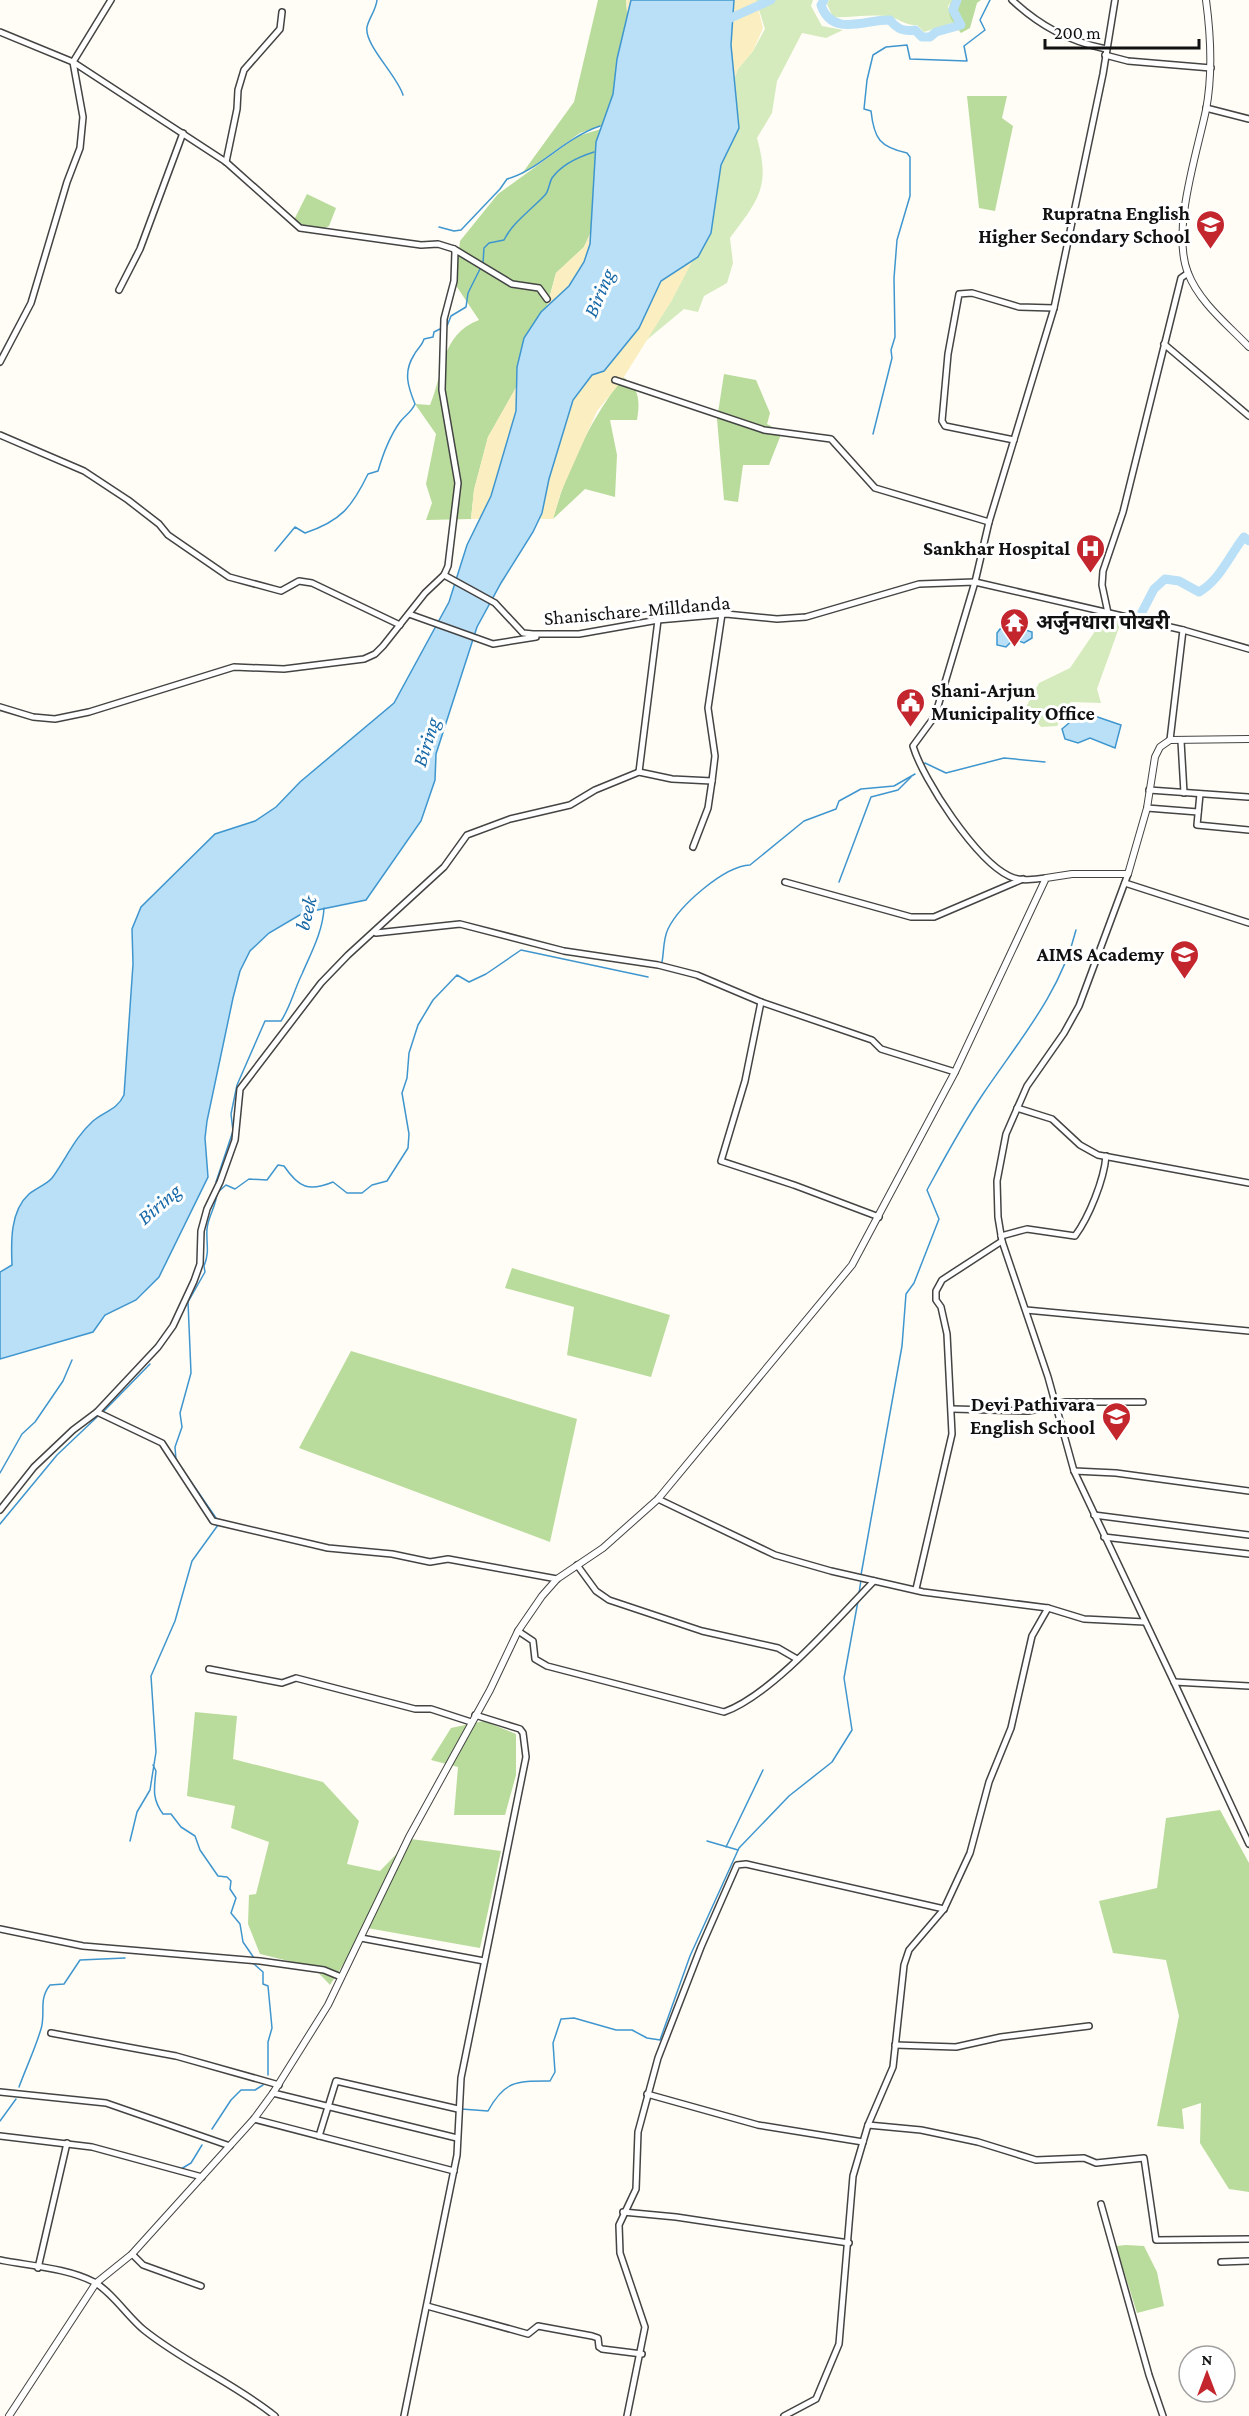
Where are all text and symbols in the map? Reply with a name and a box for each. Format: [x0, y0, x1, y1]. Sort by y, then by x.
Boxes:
scale bar [1045, 12, 1200, 50]
text: 200 m [1054, 23, 1101, 43]
place label: Rupratna English Higher Secondary School [978, 202, 1191, 247]
school or university icon: Rupratna English Higher Secondary School [1195, 208, 1227, 250]
water label: Biring [578, 265, 620, 321]
hospital icon: Sankhar Hospital [1075, 532, 1107, 574]
place label: Sankhar Hospital [923, 537, 1070, 559]
street label: Shanischare-Milldanda [543, 591, 731, 629]
temple icon: अर्जुनधारा पोखरी [999, 606, 1031, 648]
place label: अर्जुनधारा पोखरी [1036, 610, 1171, 635]
place label: Shani-Arjun Municipality Office [931, 679, 1095, 724]
public building icon: Shani-Arjun Municipality Office [894, 686, 926, 728]
water label: Biring [407, 714, 445, 769]
water label: beek [290, 893, 322, 933]
school or university icon: AIMS Academy [1169, 938, 1201, 980]
place label: AIMS Academy [1036, 943, 1164, 965]
water label: Biring [132, 1178, 186, 1230]
place label: Devi Pathivara English School [970, 1393, 1095, 1438]
school or university icon: Devi Pathivara English School [1100, 1400, 1132, 1442]
north arrow [1177, 2344, 1237, 2404]
text: N [1202, 2351, 1213, 2368]

